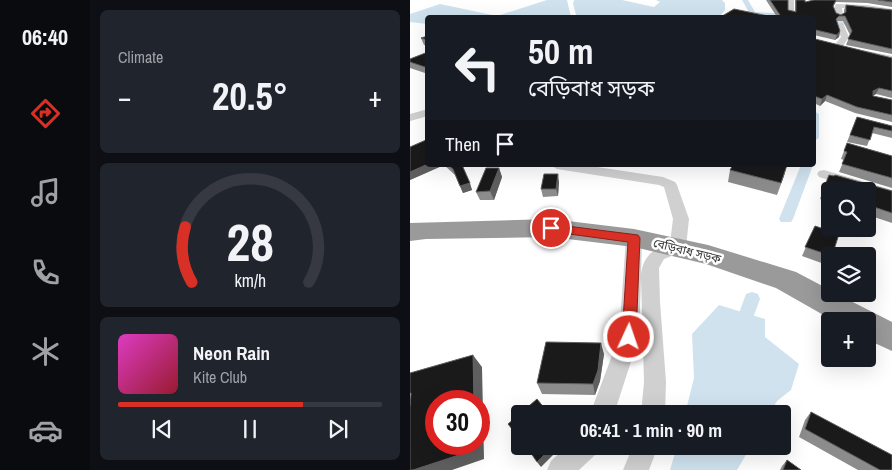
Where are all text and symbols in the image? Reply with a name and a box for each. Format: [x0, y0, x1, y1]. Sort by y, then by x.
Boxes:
text: 06:40 [22, 22, 68, 52]
text: 50 m [528, 28, 593, 75]
icon: left [445, 35, 510, 100]
text: Climate [118, 46, 163, 68]
text: 20.5° [212, 71, 288, 122]
text: বেড়িবাধ সড়ক [528, 73, 655, 103]
text: − [118, 78, 131, 116]
text: + [369, 78, 382, 116]
icon: directions [28, 96, 63, 131]
icon: arrive [491, 130, 519, 158]
text: Then [445, 131, 481, 157]
icon: music [28, 175, 63, 210]
map controls [821, 182, 876, 367]
button: search [821, 182, 876, 237]
text: 28 [226, 207, 274, 277]
pin [530, 207, 572, 249]
icon: arrive [537, 214, 565, 242]
street label: বেড়িবাধ সড়ক [652, 235, 723, 267]
button: layers [821, 247, 876, 302]
icon: phone [28, 255, 63, 290]
text: km/h [234, 269, 266, 293]
position arrow [602, 310, 654, 362]
button: + [821, 312, 876, 367]
icon: climate [28, 334, 63, 369]
text: Neon Rain [193, 340, 270, 366]
text: Kite Club [193, 366, 247, 388]
speed limit sign: 30 [425, 390, 490, 455]
icon: car [28, 413, 63, 448]
icon: previous [148, 415, 176, 443]
icon: pause [236, 415, 264, 443]
icon: next [324, 415, 352, 443]
text: 06:41 · 1 min · 90 m [580, 417, 722, 443]

